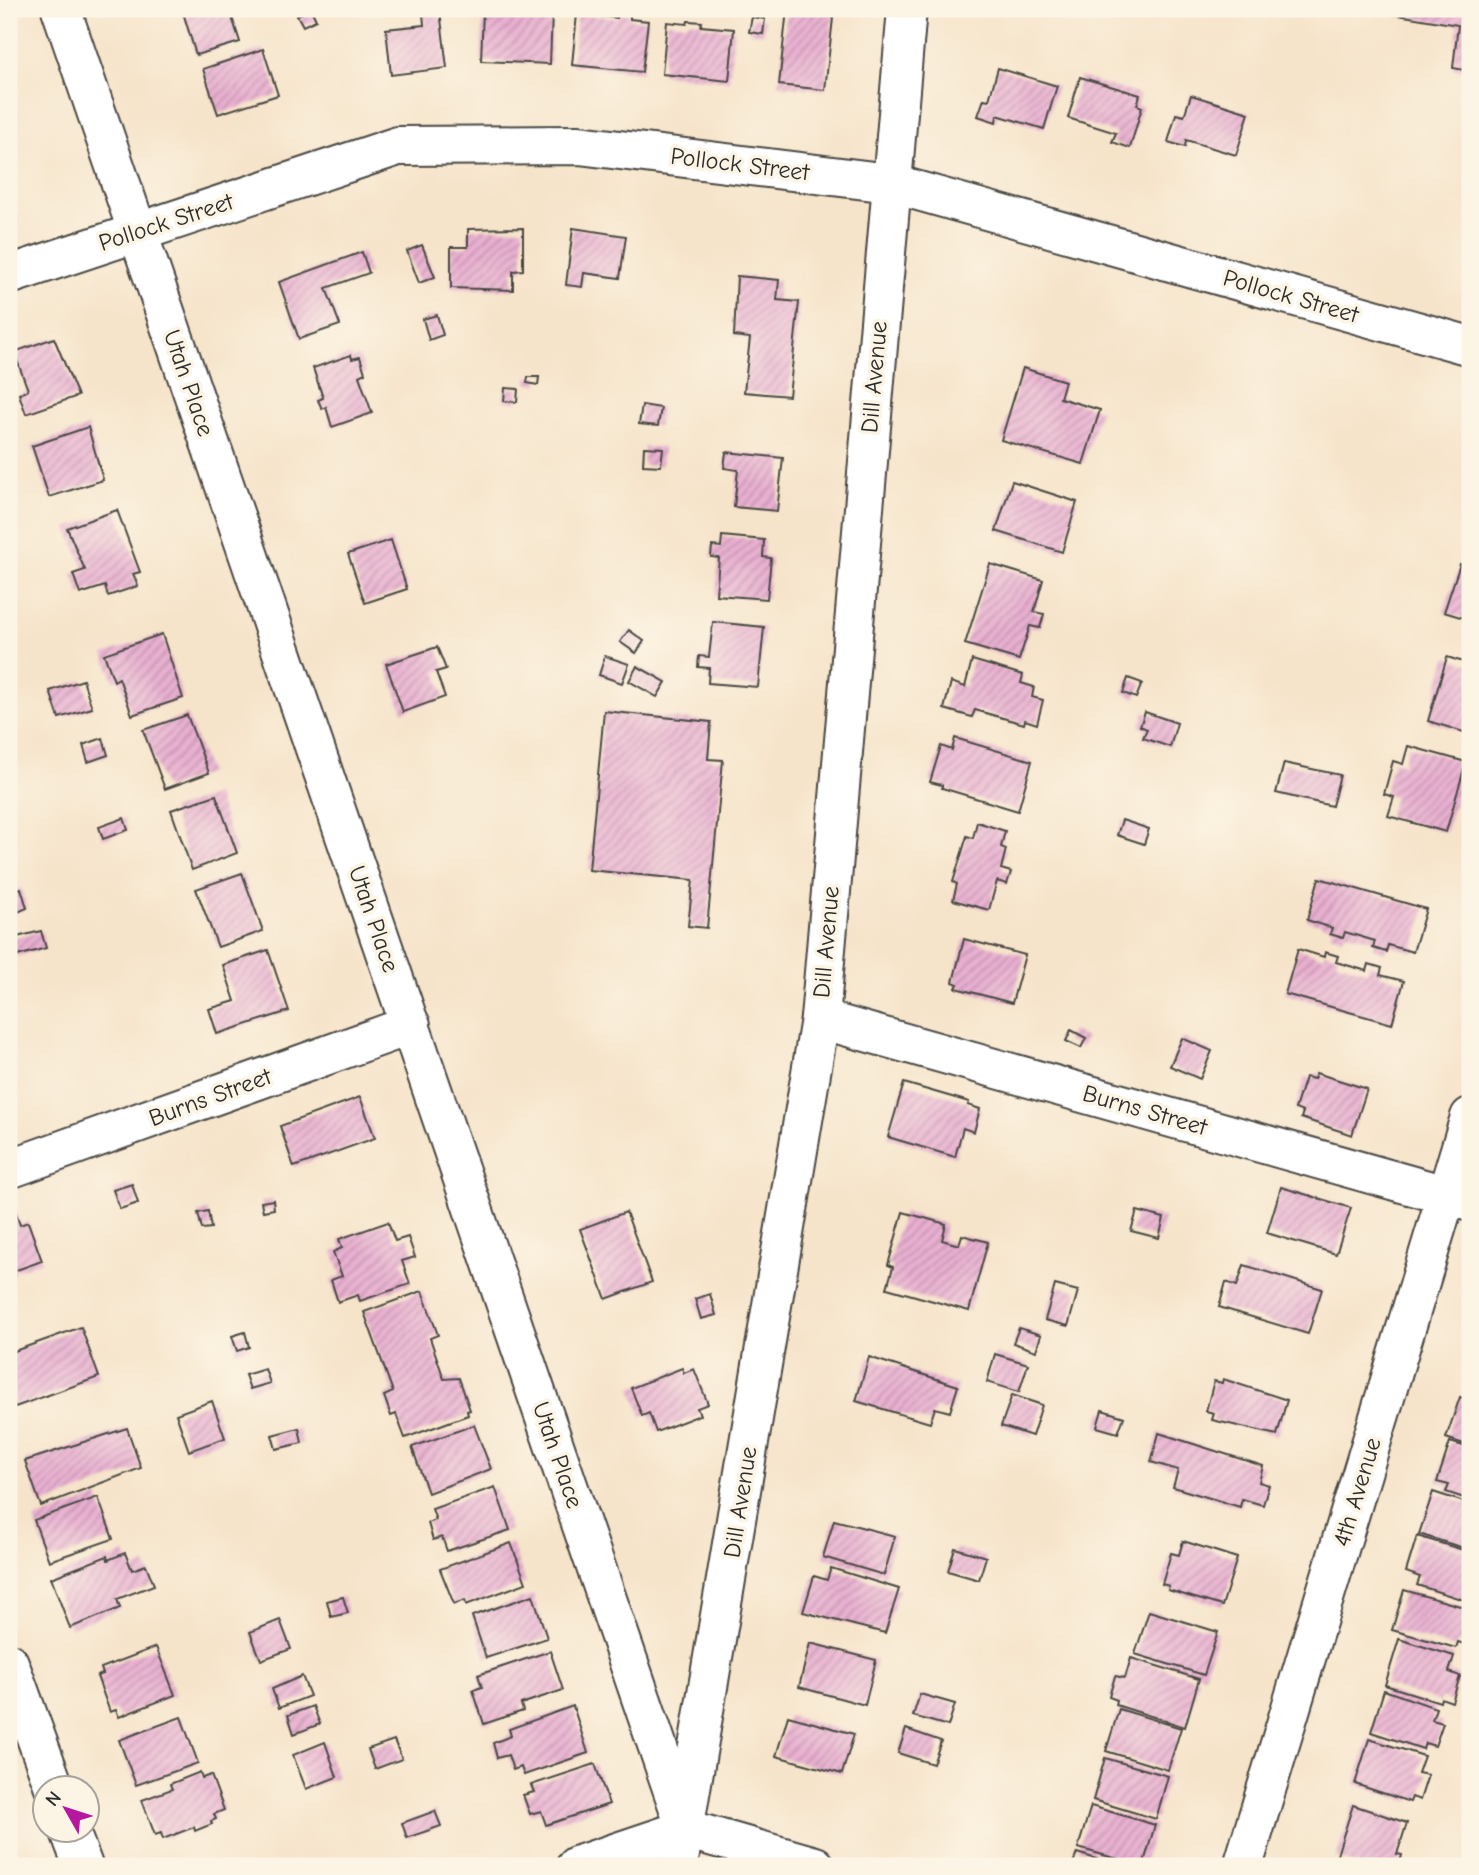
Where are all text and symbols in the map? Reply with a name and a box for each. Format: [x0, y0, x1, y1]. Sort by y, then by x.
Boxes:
street label: Pollock Street [669, 142, 812, 187]
street label: Pollock Street [95, 187, 238, 257]
street label: Pollock Street [1220, 263, 1363, 329]
street label: Dill Avenue [855, 320, 893, 434]
street label: Utah Place [158, 326, 220, 440]
street label: Utah Place [343, 862, 405, 976]
street label: Dill Avenue [807, 885, 845, 999]
street label: Burns Street [145, 1062, 276, 1132]
street label: Burns Street [1080, 1079, 1211, 1141]
street label: Utah Place [527, 1398, 589, 1512]
street label: 4th Avenue [1327, 1434, 1387, 1550]
street label: Dill Avenue [717, 1444, 763, 1560]
north arrow [32, 1773, 102, 1843]
text: N [41, 1787, 66, 1811]

